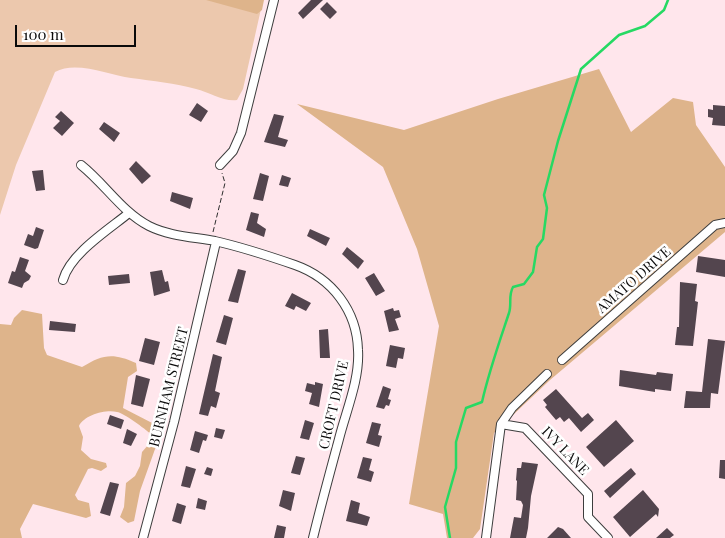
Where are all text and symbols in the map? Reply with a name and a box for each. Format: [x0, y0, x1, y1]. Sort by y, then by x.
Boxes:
scale bar [18, 15, 139, 47]
text: 100 m [23, 24, 64, 44]
street label: AMATO DRIVE [594, 243, 674, 317]
street label: BURNHAM STREET [146, 325, 192, 449]
street label: CROFT DRIVE [316, 359, 352, 451]
street label: IVY LANE [538, 423, 592, 479]

